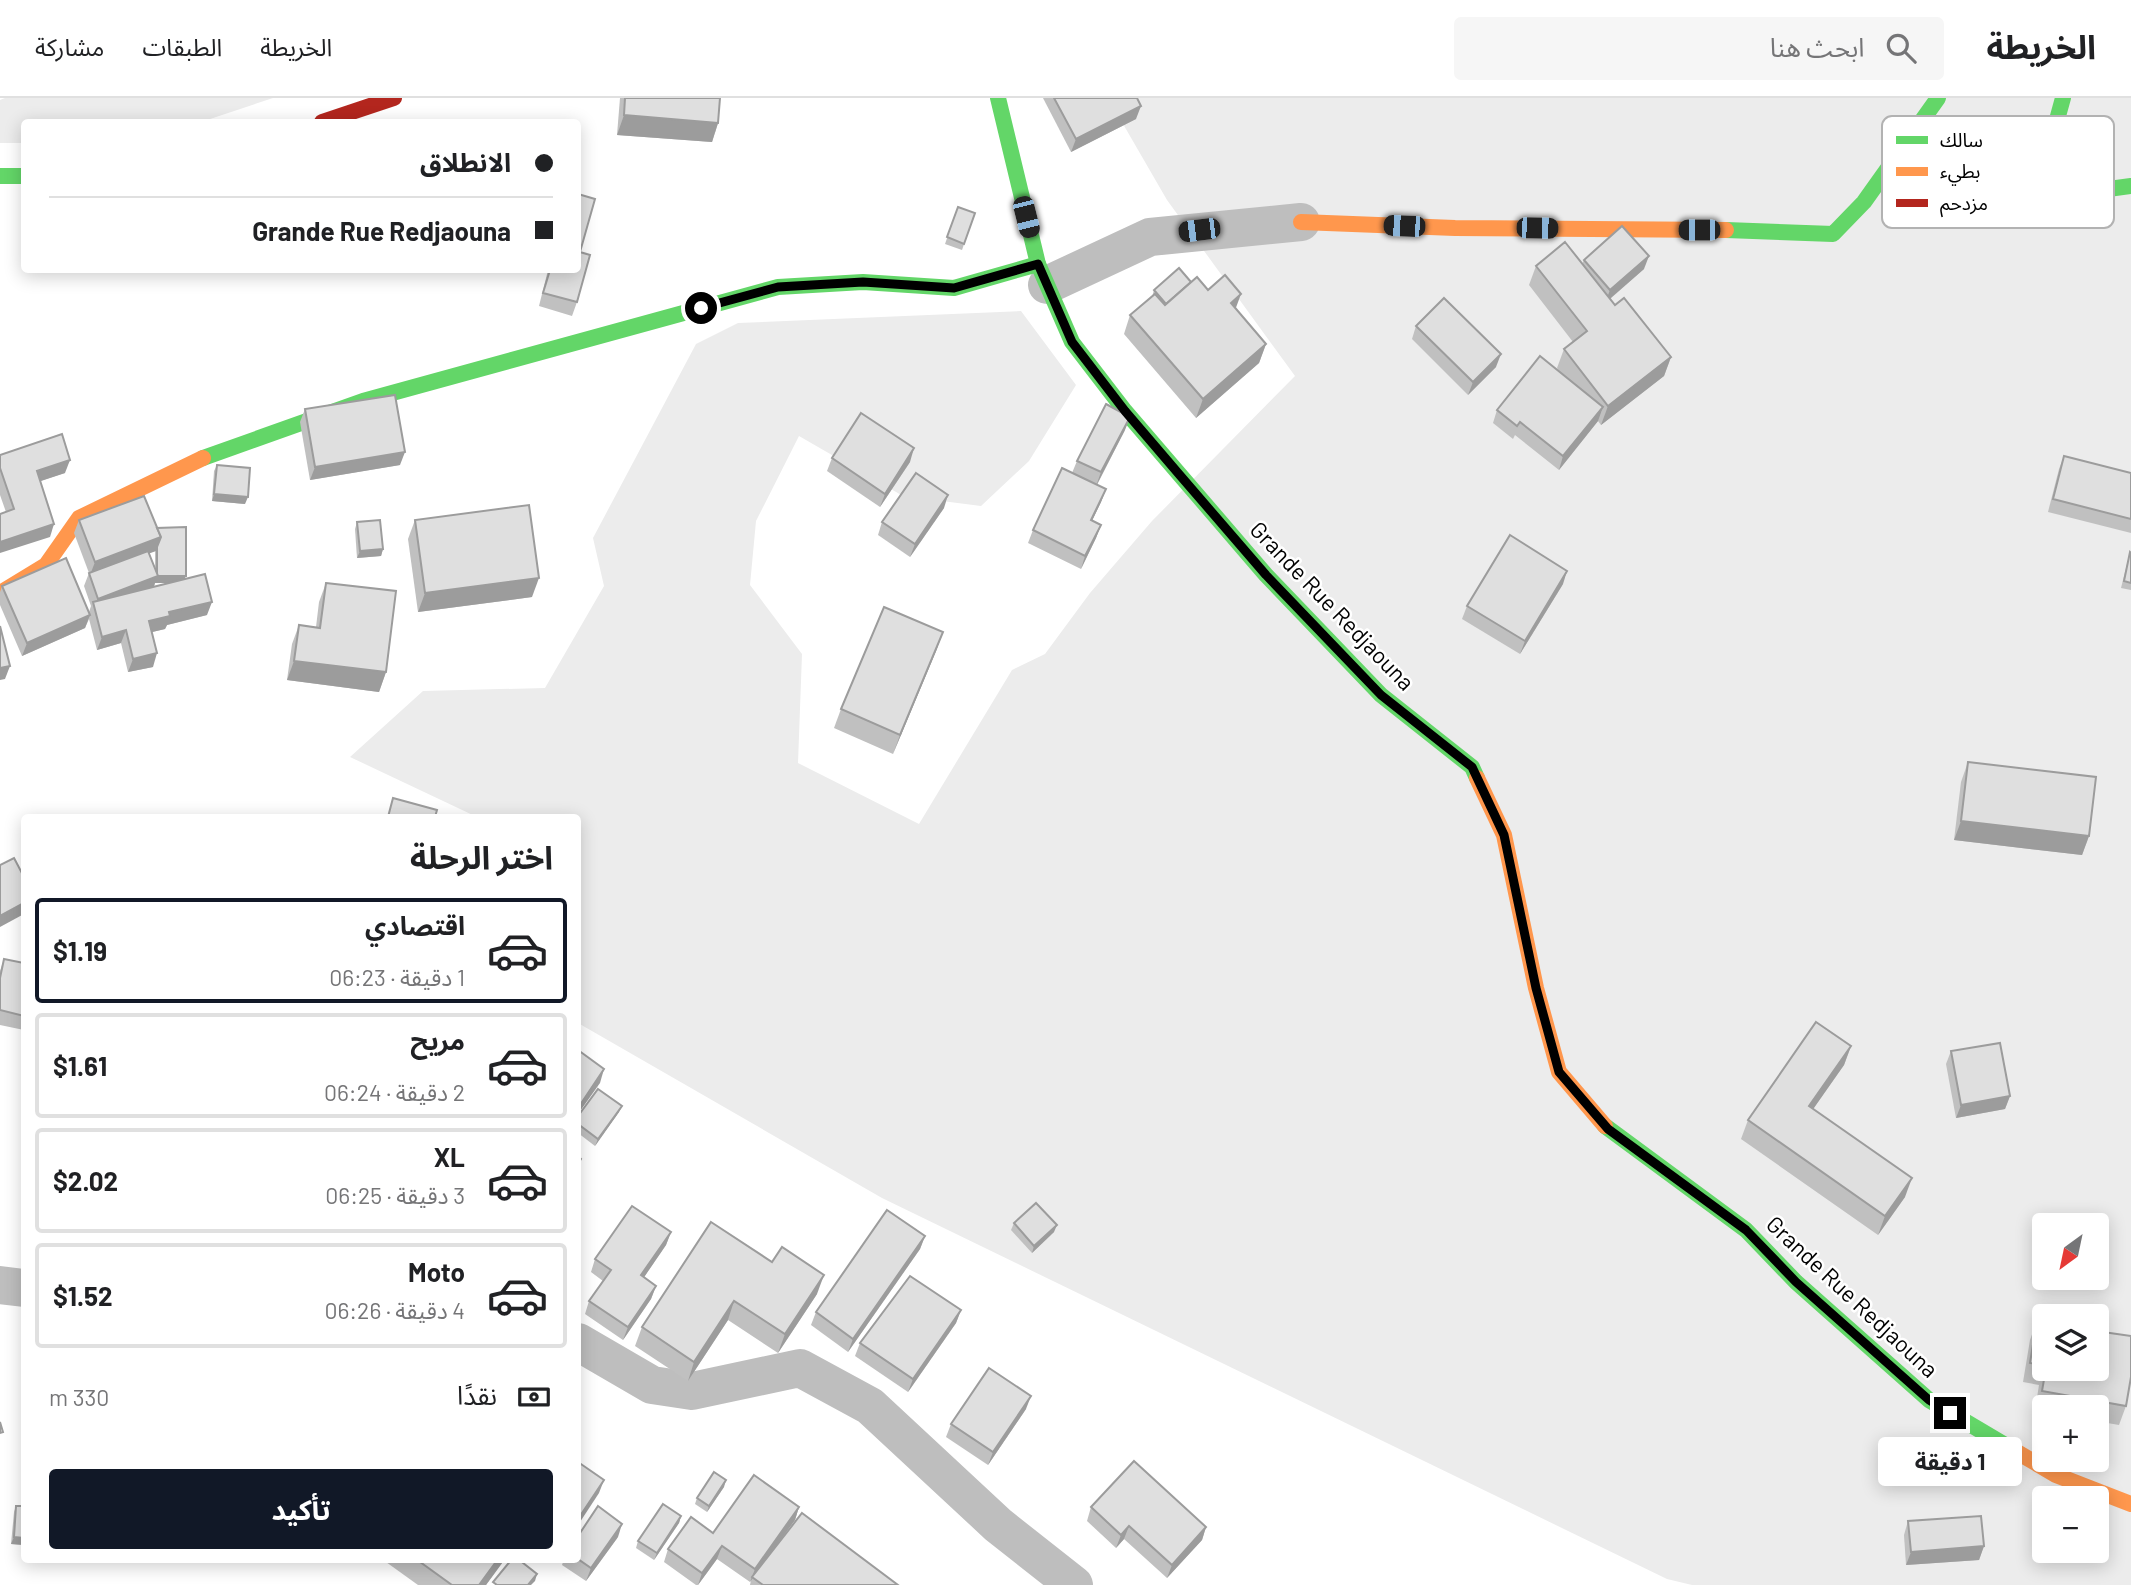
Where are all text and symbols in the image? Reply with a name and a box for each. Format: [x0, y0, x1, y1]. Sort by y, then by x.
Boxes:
search box [1454, 17, 1944, 80]
text: الخريطة [1986, 26, 2096, 66]
icon: search [1882, 29, 1920, 67]
text: ابحث هنا [1770, 31, 1864, 62]
text: مشاركة [35, 32, 104, 61]
text: الطبقات [142, 32, 222, 61]
text: الخريطة [260, 32, 332, 61]
legend [1882, 116, 2114, 228]
text: سالك [1940, 128, 1983, 151]
text: الانطلاق [420, 146, 511, 177]
text: بطيء [1940, 159, 1980, 186]
text: مزدحم [1940, 191, 1988, 218]
car [1011, 194, 1042, 240]
text: Grande Rue Redjaouna [252, 215, 511, 246]
car [1383, 215, 1426, 237]
car [1177, 217, 1222, 243]
car [1516, 217, 1559, 239]
car [1679, 220, 1721, 241]
route start [685, 292, 717, 324]
street label: Grande Rue Redjaouna [1245, 515, 1421, 696]
text: اختر الرحلة [410, 837, 553, 875]
text: اقتصادي [365, 909, 465, 940]
icon: car [486, 919, 549, 982]
text: $1.19 [53, 935, 107, 966]
text: 1 دقيقة · 06:23 [329, 963, 465, 991]
text: مريح [410, 1024, 465, 1055]
icon: car [486, 1034, 549, 1097]
text: $1.61 [53, 1050, 107, 1081]
text: 2 دقيقة · 06:24 [324, 1078, 465, 1106]
text: XL [434, 1141, 465, 1172]
icon: car [486, 1149, 549, 1212]
text: $2.02 [53, 1165, 118, 1196]
text: 3 دقيقة · 06:25 [325, 1181, 465, 1209]
street label: Grande Rue Redjaouna [1761, 1210, 1944, 1383]
north arrow [2032, 1213, 2109, 1290]
map controls [2032, 1213, 2109, 1563]
text: Moto [408, 1256, 465, 1287]
icon: car [486, 1264, 549, 1327]
text: $1.52 [53, 1280, 113, 1311]
text: 4 دقيقة · 06:26 [324, 1296, 465, 1324]
button: layers [2032, 1304, 2109, 1381]
icon: cash [515, 1378, 553, 1416]
text: نقدًا [457, 1379, 497, 1410]
text: 330 m [49, 1383, 109, 1411]
button: + [2032, 1395, 2109, 1472]
route end [1934, 1397, 1966, 1429]
callout: 1 دقيقة [1878, 1438, 2022, 1486]
text: 1 دقيقة [1915, 1447, 1985, 1475]
button: تأكيد [49, 1469, 553, 1549]
button: − [2032, 1486, 2109, 1563]

